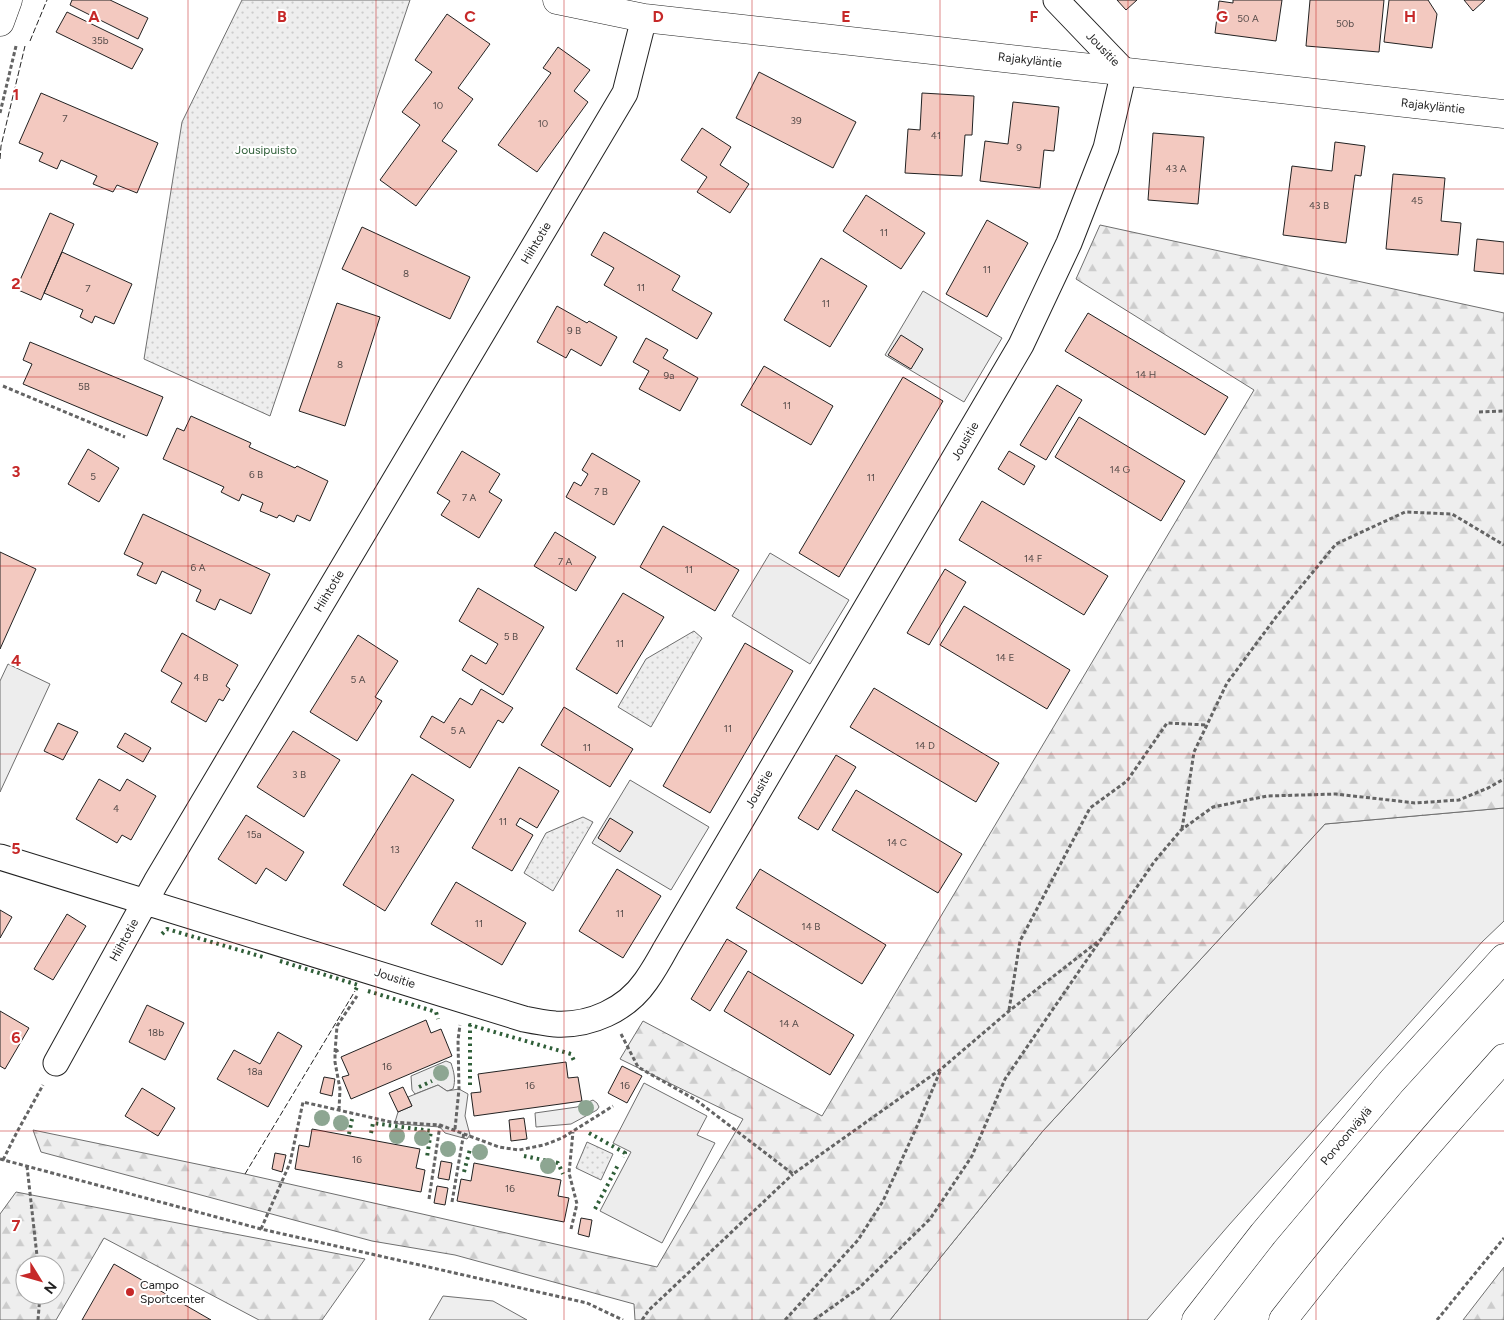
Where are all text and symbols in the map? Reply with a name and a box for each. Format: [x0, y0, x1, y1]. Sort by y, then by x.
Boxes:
text: A [88, 7, 100, 26]
text: B [277, 7, 287, 26]
text: C [464, 7, 476, 26]
text: D [652, 7, 664, 26]
text: E [841, 7, 851, 26]
text: F [1030, 7, 1039, 26]
text: G [1216, 7, 1228, 26]
text: H [1404, 7, 1416, 26]
house number: 50 A [1237, 12, 1259, 25]
house number: 50b [1336, 17, 1354, 30]
street label: Jousitie [1083, 29, 1123, 69]
house number: 35b [91, 34, 109, 47]
street label: Rajakyläntie [997, 50, 1063, 70]
text: 1 [13, 85, 19, 104]
street label: Rajakyläntie [1400, 96, 1466, 116]
house number: 10 [433, 99, 443, 112]
house number: 7 [62, 112, 68, 125]
house number: 39 [790, 114, 802, 127]
house number: 10 [538, 117, 548, 130]
house number: 41 [931, 129, 941, 142]
house number: 9 [1016, 141, 1022, 154]
park label: Jousipuisto [235, 143, 297, 157]
house number: 43 A [1166, 162, 1187, 175]
house number: 45 [1411, 194, 1423, 207]
house number: 43 B [1309, 199, 1329, 212]
street label: Hiihtotie [518, 219, 554, 267]
house number: 11 [880, 226, 888, 239]
house number: 11 [983, 263, 991, 276]
house number: 8 [403, 267, 409, 280]
text: 2 [11, 274, 21, 293]
house number: 11 [637, 281, 645, 294]
house number: 7 [85, 282, 91, 295]
house number: 11 [822, 297, 830, 310]
house number: 9 B [567, 324, 581, 337]
house number: 8 [337, 358, 343, 371]
house number: 14 H [1136, 368, 1156, 381]
house number: 9a [664, 369, 674, 382]
house number: 5B [78, 380, 90, 393]
house number: 11 [783, 399, 791, 412]
street label: Jousitie [948, 419, 982, 463]
text: 3 [12, 462, 21, 481]
house number: 14 G [1110, 463, 1131, 476]
house number: 6 B [249, 468, 263, 481]
house number: 5 [90, 470, 96, 483]
house number: 11 [867, 471, 875, 484]
house number: 7 B [594, 485, 608, 498]
house number: 7 A [462, 491, 477, 504]
house number: 14 F [1024, 552, 1043, 565]
house number: 7 A [558, 555, 573, 568]
house number: 6 A [191, 561, 206, 574]
house number: 11 [685, 563, 693, 576]
street label: Hiihtotie [311, 567, 347, 615]
house number: 5 B [504, 630, 518, 643]
house number: 11 [616, 637, 624, 650]
text: 4 [11, 651, 21, 670]
house number: 14 E [996, 651, 1014, 664]
house number: 4 B [194, 671, 208, 684]
house number: 5 A [351, 673, 366, 686]
house number: 11 [724, 722, 732, 735]
house number: 5 A [451, 724, 466, 737]
house number: 14 D [915, 739, 935, 752]
house number: 11 [583, 741, 591, 754]
street label: Jousitie [742, 767, 776, 811]
house number: 3 B [292, 768, 306, 781]
house number: 4 [113, 802, 119, 815]
house number: 11 [499, 815, 507, 828]
house number: 15a [247, 828, 261, 841]
house number: 14 C [887, 836, 907, 849]
text: 5 [11, 839, 21, 858]
house number: 13 [390, 843, 400, 856]
house number: 11 [616, 907, 624, 920]
street label: Hiihtotie [107, 916, 142, 964]
house number: 11 [475, 917, 483, 930]
house number: 14 B [802, 920, 820, 933]
street label: Jousitie [373, 965, 418, 991]
house number: 14 A [779, 1017, 799, 1030]
house number: 18b [148, 1026, 164, 1039]
text: 6 [11, 1028, 21, 1047]
house number: 16 [382, 1060, 392, 1073]
house number: 18a [247, 1065, 263, 1078]
house number: 16 [525, 1079, 535, 1092]
house number: 16 [620, 1079, 630, 1092]
street label: Porvoonväylä [1318, 1104, 1374, 1168]
house number: 16 [352, 1153, 362, 1166]
house number: 16 [505, 1182, 515, 1195]
text: 7 [12, 1216, 21, 1235]
north arrow [15, 1255, 65, 1305]
text: N [40, 1278, 60, 1297]
place label: Campo Sportcenter [140, 1278, 205, 1306]
marker: Campo Sportcenter [124, 1286, 136, 1298]

